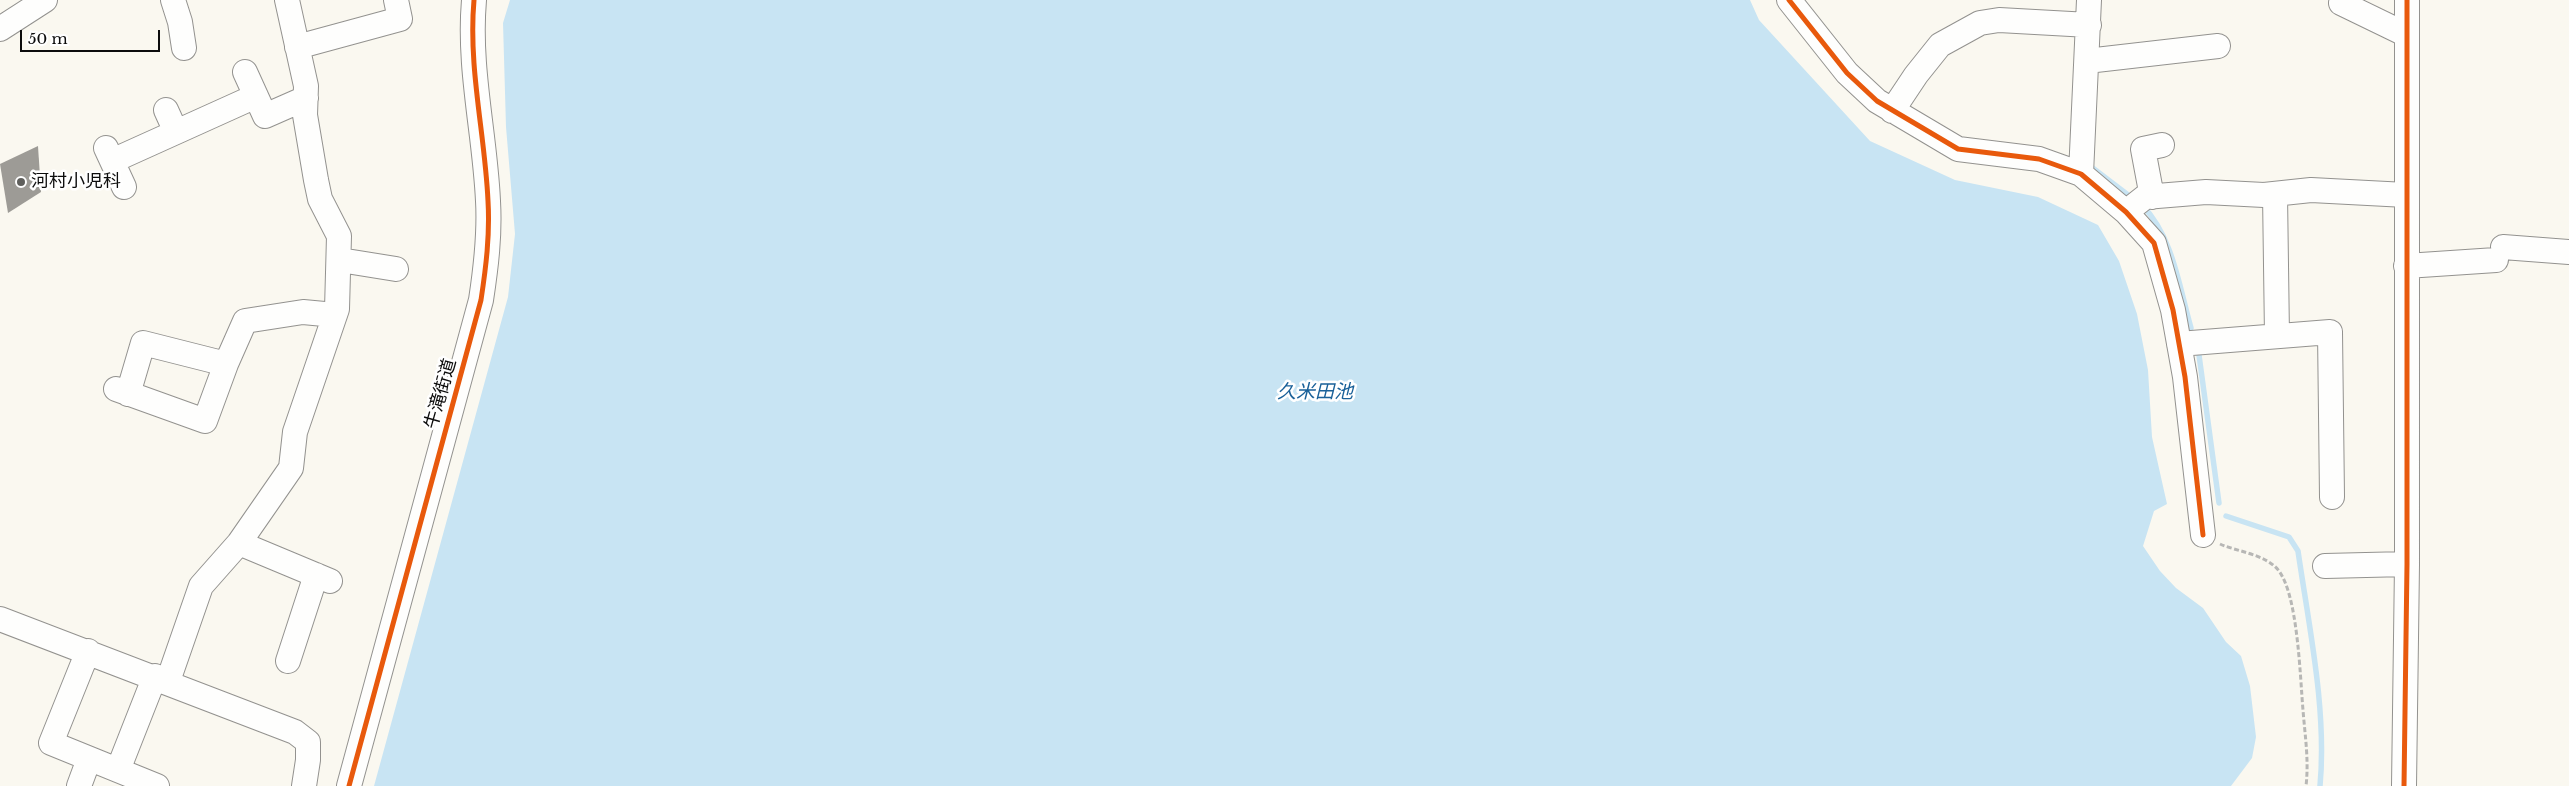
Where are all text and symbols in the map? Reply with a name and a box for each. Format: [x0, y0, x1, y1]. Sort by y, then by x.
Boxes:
scale bar [22, 20, 162, 52]
text: 50 m [28, 29, 68, 48]
place label: 河村小児科 [31, 171, 121, 193]
marker: 河村小児科 [15, 176, 27, 188]
street label: 牛滝街道 [421, 356, 461, 432]
water label: 久米田池 [1277, 382, 1353, 404]

